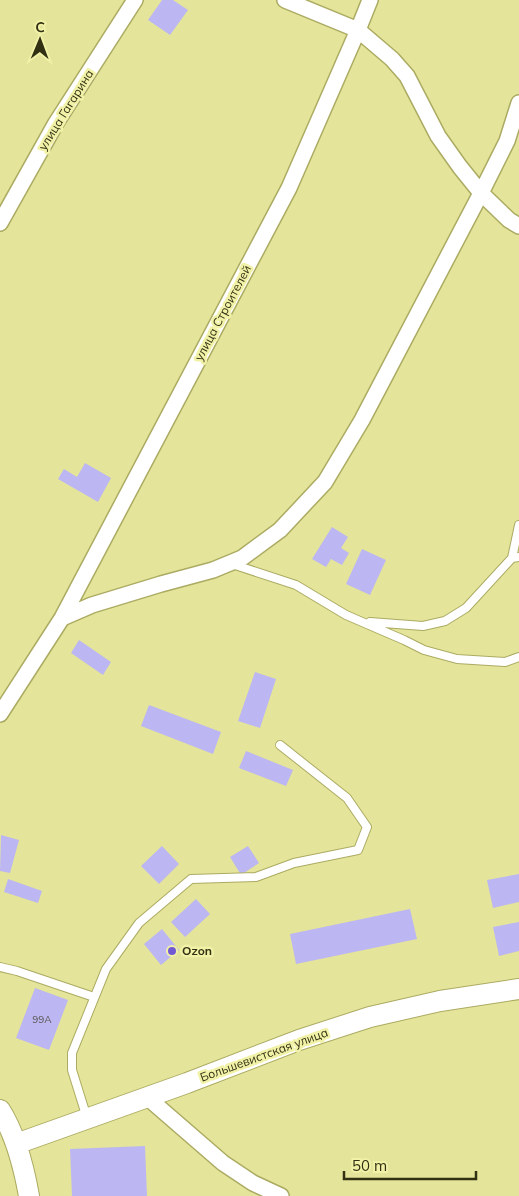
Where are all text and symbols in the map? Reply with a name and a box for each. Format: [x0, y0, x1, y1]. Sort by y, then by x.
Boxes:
north arrow [15, 15, 65, 65]
text: С [35, 18, 45, 36]
street label: улица Гагарина [35, 67, 96, 153]
street label: улица Строителей [191, 262, 254, 363]
place label: Ozon [182, 943, 212, 958]
marker: Ozon [166, 945, 178, 957]
house number: 99А [32, 1013, 52, 1026]
street label: Большевистская улица [198, 1024, 330, 1085]
scale bar [344, 1148, 476, 1180]
text: 50 m [352, 1156, 387, 1175]

